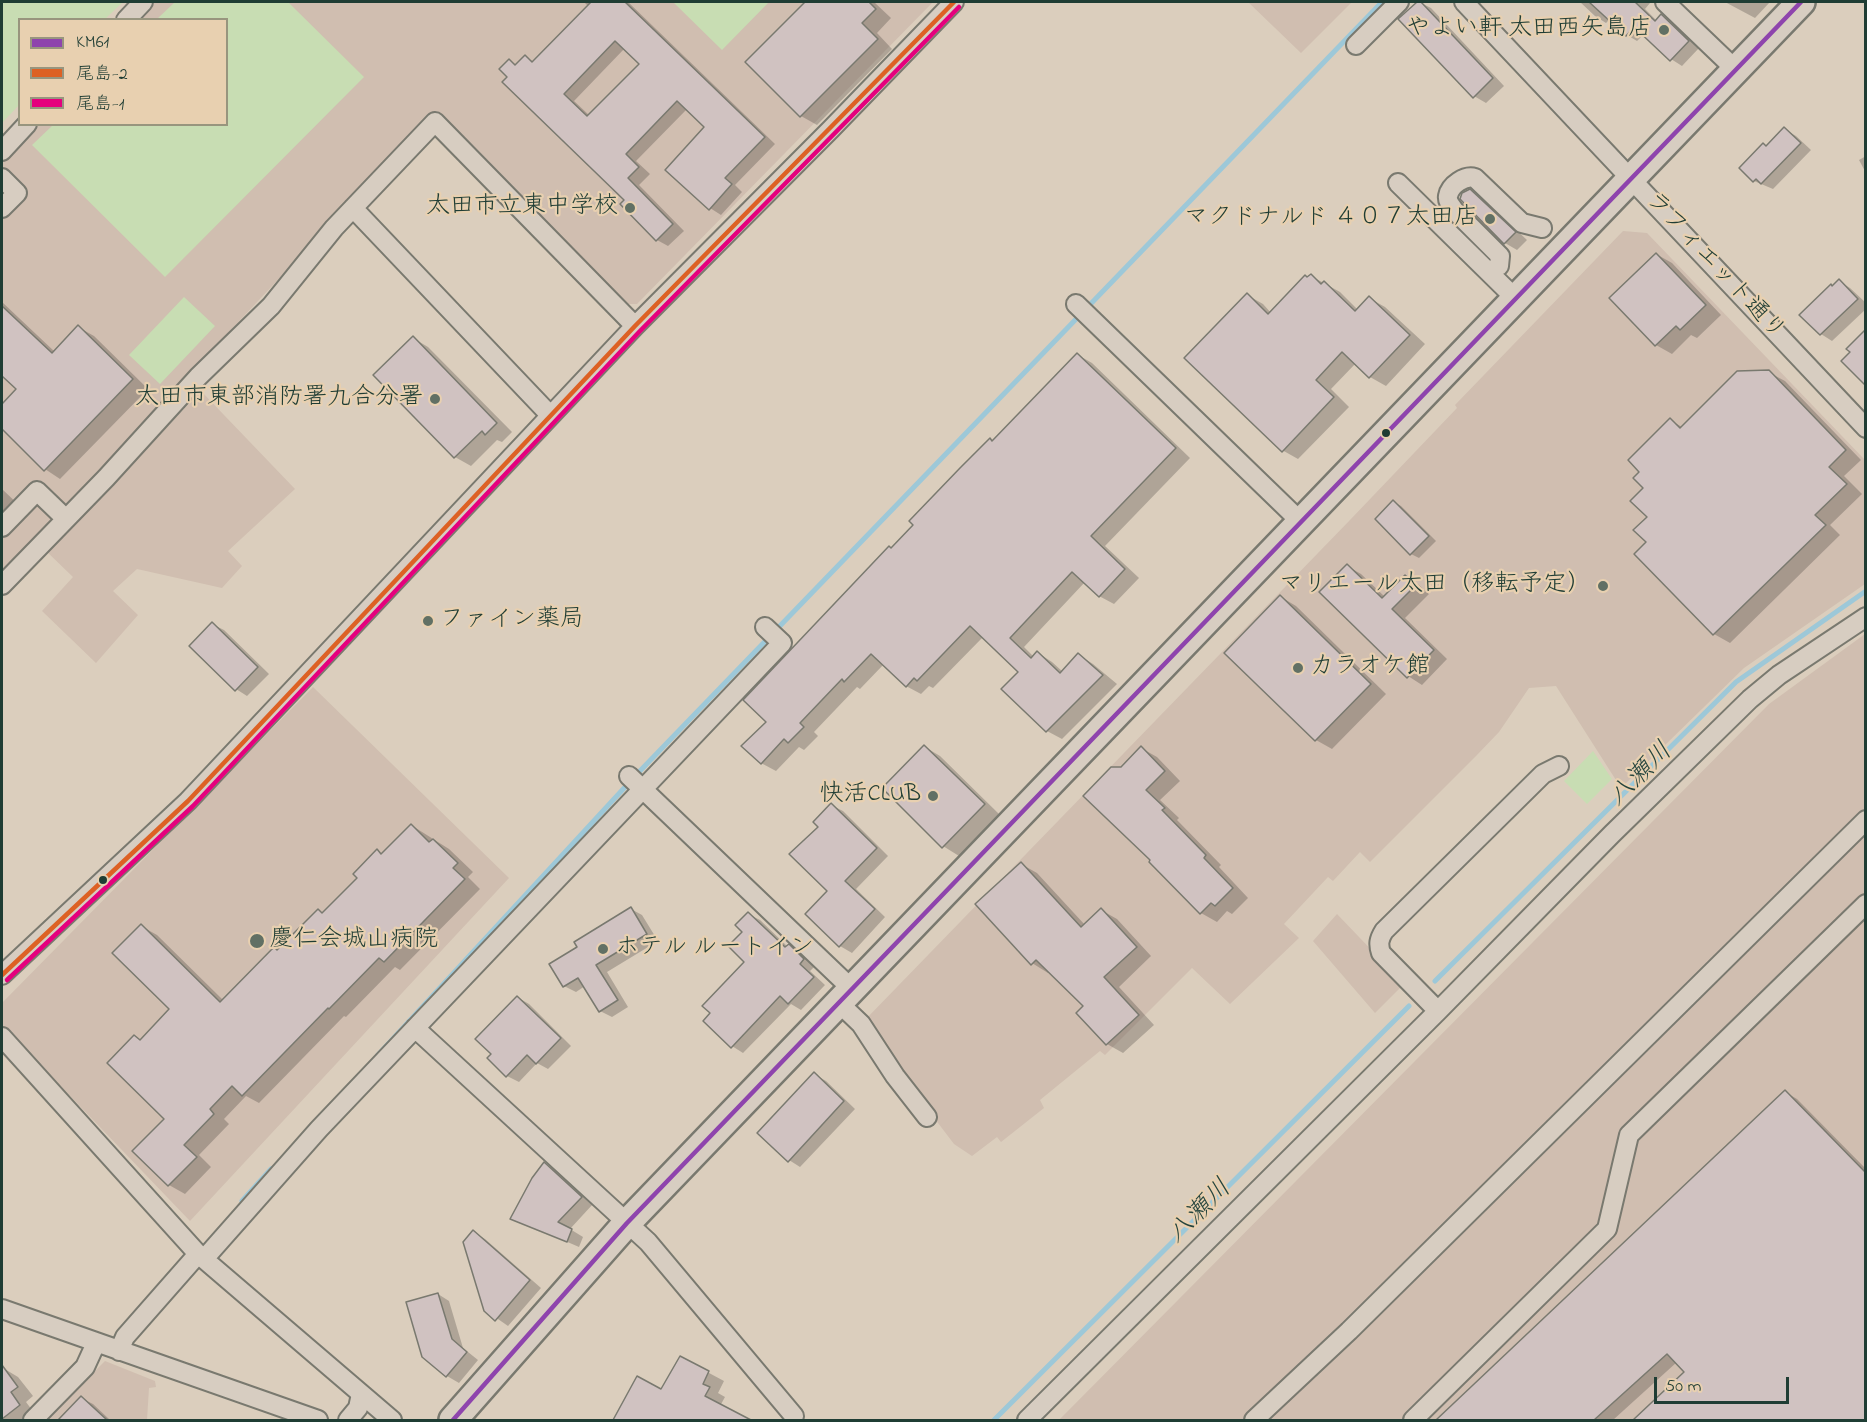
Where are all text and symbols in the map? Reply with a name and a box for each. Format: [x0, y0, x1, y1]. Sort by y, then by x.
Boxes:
place label: やよい軒 太田西矢島店 [1406, 16, 1652, 44]
legend [18, 18, 228, 126]
marker: やよい軒 太田西矢島店 [1657, 23, 1671, 37]
text: KM61 [76, 30, 109, 56]
text: 尾島-2 [76, 62, 128, 88]
text: 尾島-1 [76, 92, 124, 118]
street label: ラフィエット通り [1638, 187, 1790, 347]
place label: 太田市立東中学校 [426, 194, 618, 222]
marker: 太田市立東中学校 [623, 201, 637, 215]
place label: マクドナルド ４０７太田店 [1184, 205, 1478, 233]
marker: マクドナルド ４０７太田店 [1483, 212, 1497, 226]
place label: 太田市東部消防署九合分署 [135, 385, 423, 413]
marker: 太田市東部消防署九合分署 [428, 392, 442, 406]
unlabelled marker [1380, 427, 1392, 439]
place label: マリエール太田（移転予定） [1279, 572, 1591, 600]
marker: マリエール太田（移転予定） [1596, 579, 1610, 593]
place label: ファイン薬局 [440, 607, 584, 635]
marker: ファイン薬局 [421, 614, 435, 628]
place label: カラオケ館 [1310, 654, 1430, 682]
marker: カラオケ館 [1291, 661, 1305, 675]
water label: 八瀬川 [1603, 737, 1681, 815]
place label: 快活CLUB [820, 782, 921, 810]
marker: 快活CLUB [926, 789, 940, 803]
unlabelled marker [97, 874, 109, 886]
place label: 慶仁会城山病院 [270, 927, 438, 955]
marker: 慶仁会城山病院 [248, 932, 266, 950]
place label: ホテル ルートイン [615, 935, 814, 963]
marker: ホテル ルートイン [596, 942, 610, 956]
water label: 八瀬川 [1162, 1174, 1240, 1252]
scale bar [1657, 1365, 1792, 1403]
text: 50 m [1665, 1374, 1702, 1400]

